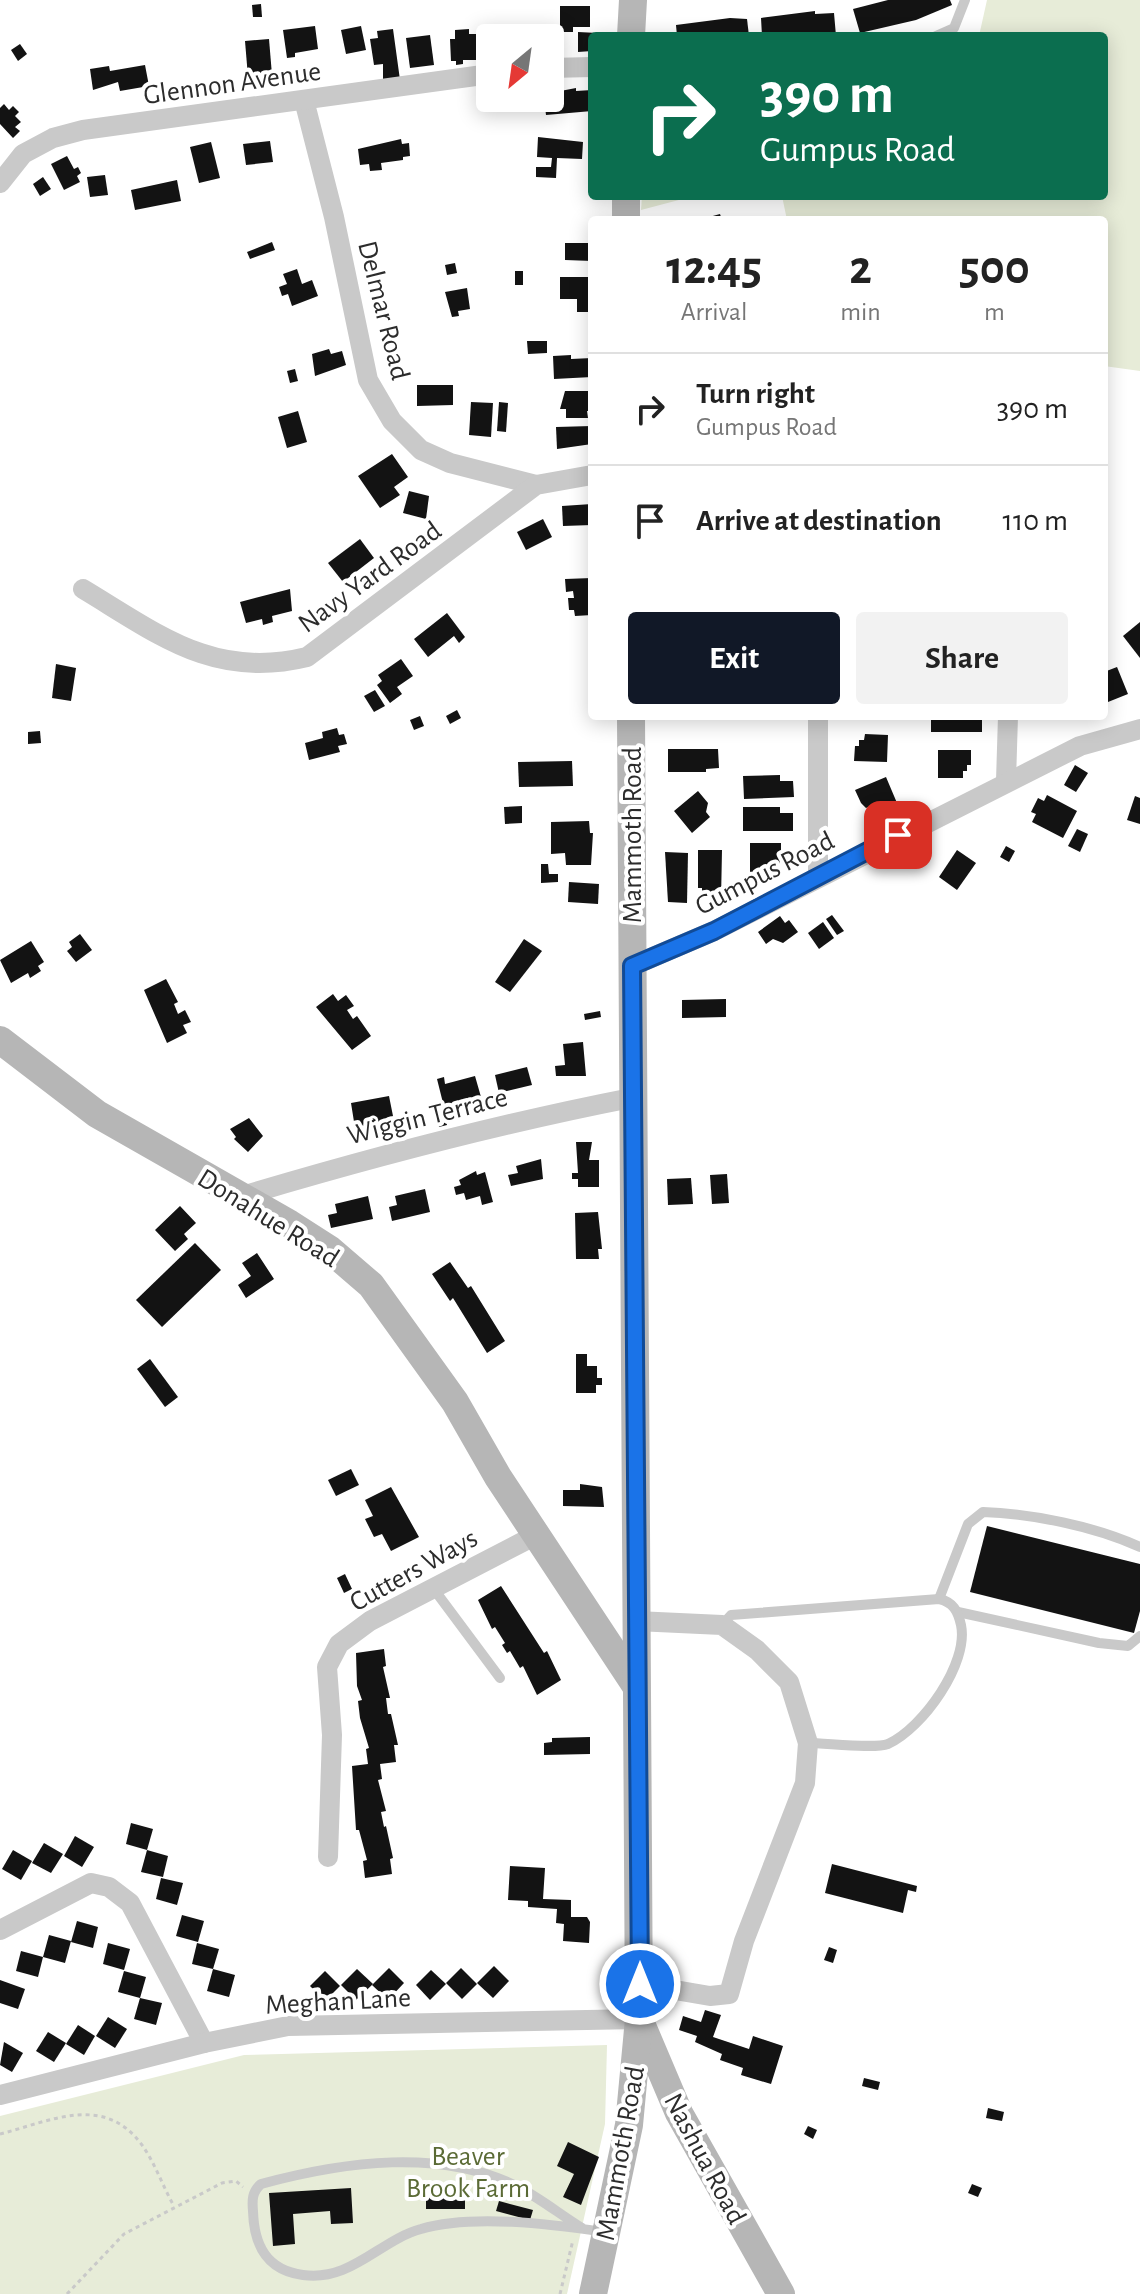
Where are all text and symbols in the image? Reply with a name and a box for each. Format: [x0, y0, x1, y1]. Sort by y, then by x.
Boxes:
north arrow [476, 24, 564, 112]
map controls [476, 24, 564, 112]
street label: Glennon Avenue [142, 58, 323, 110]
icon: right [628, 64, 732, 168]
text: 390 m [760, 67, 894, 123]
text: Gumpus Road [760, 132, 955, 168]
street label: Delmar Road [352, 238, 414, 383]
text: 12:45 [666, 245, 762, 293]
text: 2 [849, 245, 872, 293]
text: 500 [959, 245, 1030, 293]
text: Arrival [681, 299, 748, 325]
text: min [840, 299, 881, 325]
text: m [984, 299, 1005, 325]
text: Turn right [696, 379, 815, 409]
icon: right [628, 387, 672, 431]
text: 390 m [997, 394, 1068, 424]
text: Gumpus Road [696, 414, 837, 440]
icon: arrive [628, 499, 672, 543]
text: Arrive at destination [696, 506, 942, 536]
text: 110 m [1003, 506, 1068, 536]
street label: Navy Yard Road [294, 517, 447, 639]
button: Exit [628, 612, 840, 704]
button: Share [856, 612, 1068, 704]
street label: Mammoth Road [619, 747, 647, 923]
pin [864, 801, 932, 869]
icon: arrive [876, 813, 920, 857]
street label: Gumpus Road [691, 827, 839, 921]
street label: Wiggin Terrace [344, 1084, 510, 1150]
street label: Donahue Road [192, 1164, 344, 1273]
street label: Cutters Ways [345, 1524, 483, 1617]
position arrow [598, 1942, 682, 2026]
street label: Meghan Lane [265, 1984, 412, 2020]
street label: Mammoth Road [592, 2064, 650, 2243]
street label: Nashua Road [658, 2089, 750, 2229]
park label: Beaver Brook Farm [406, 2143, 530, 2203]

